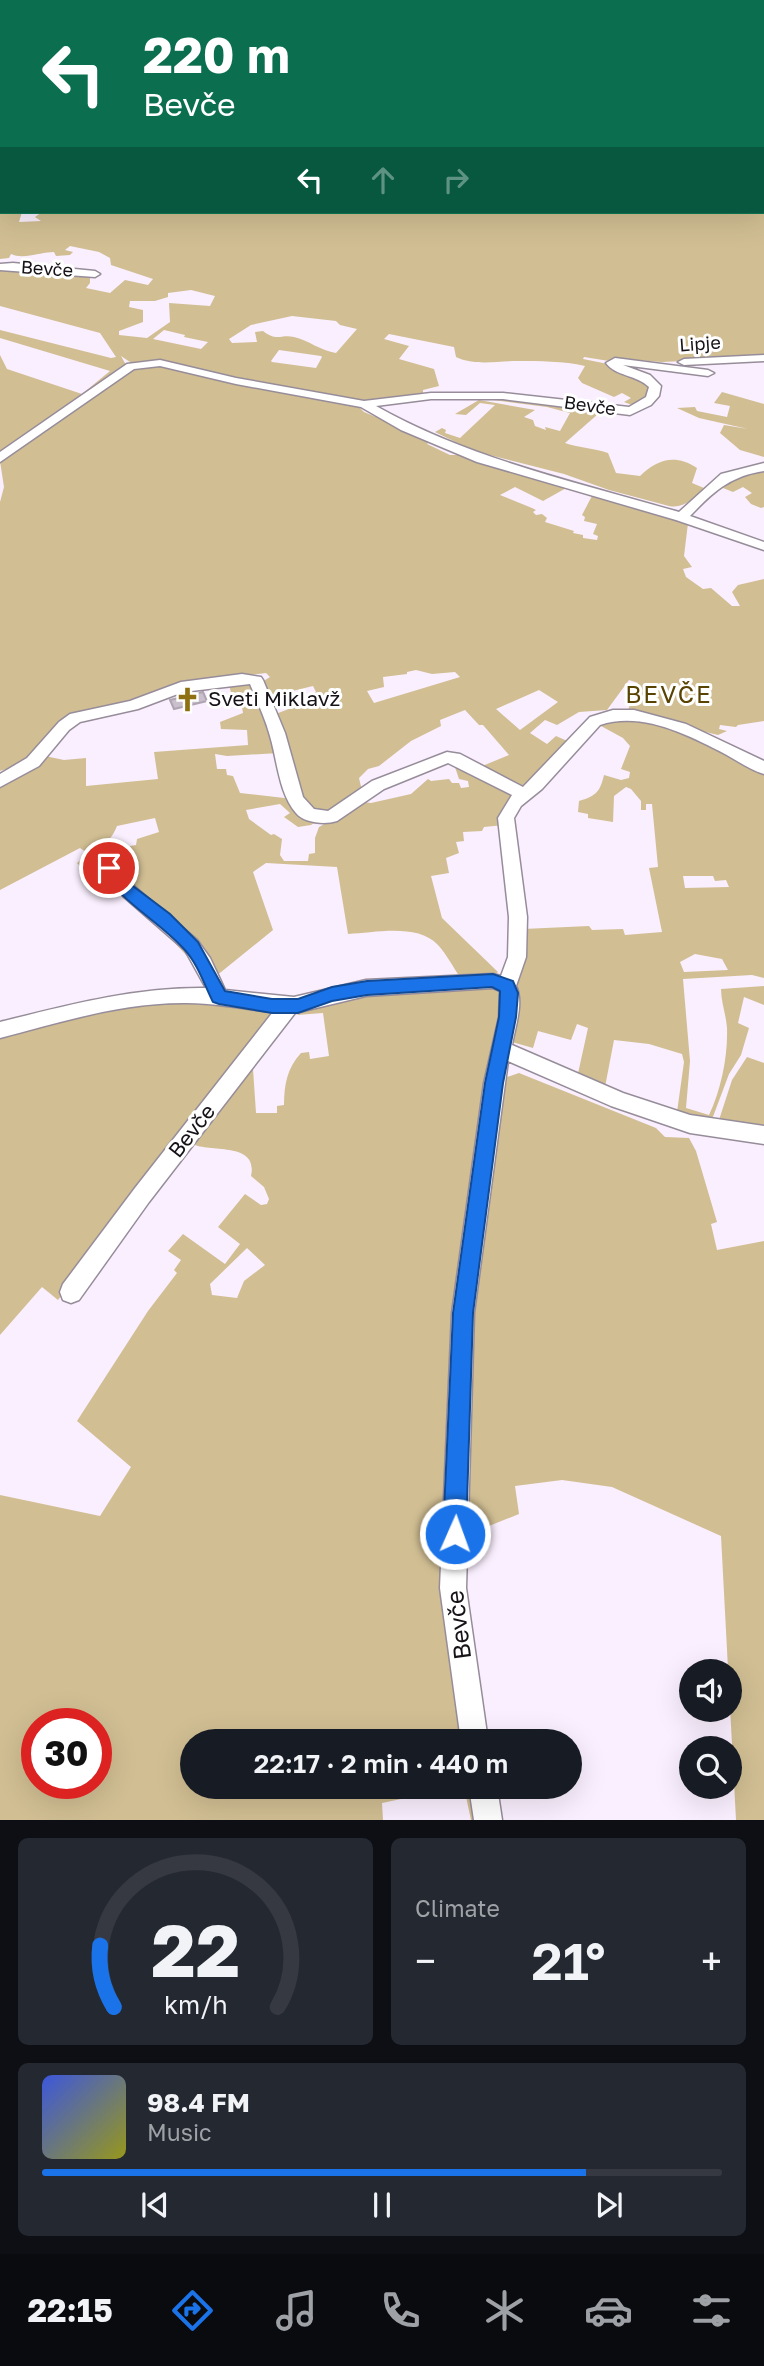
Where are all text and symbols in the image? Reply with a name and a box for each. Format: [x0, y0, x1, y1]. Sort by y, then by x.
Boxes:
text: 220 m [143, 25, 290, 84]
icon: left [28, 28, 119, 119]
text: Bevče [143, 85, 236, 123]
icon: left [291, 161, 329, 199]
icon: ahead [364, 161, 402, 199]
icon: right [437, 161, 475, 199]
street label: Bevče [20, 255, 74, 281]
street label: Lipje [679, 331, 721, 355]
street label: Bevče [563, 390, 617, 420]
district label: BEVČE [625, 679, 713, 708]
church icon: Sveti Miklavž [174, 685, 202, 713]
place label: Sveti Miklavž [208, 685, 340, 711]
pin [79, 838, 139, 898]
icon: arrive [90, 849, 128, 887]
street label: Bevče [162, 1098, 220, 1162]
position arrow [418, 1497, 492, 1571]
street label: Bevče [439, 1589, 476, 1661]
map controls [679, 1659, 742, 1799]
button: sound [679, 1659, 742, 1722]
speed limit sign: 30 [21, 1708, 112, 1799]
button: search [679, 1736, 742, 1799]
text: 22:17 · 2 min · 440 m [254, 1748, 508, 1779]
text: Climate [415, 1894, 500, 1922]
text: 22 [151, 1907, 240, 1994]
text: 21° [532, 1929, 605, 1991]
text: − [415, 1938, 436, 1983]
text: + [701, 1938, 722, 1983]
text: km/h [164, 1989, 227, 2020]
text: 98.4 FM [147, 2087, 250, 2118]
text: Music [147, 2118, 212, 2146]
icon: previous [136, 2186, 174, 2224]
icon: pause [363, 2186, 401, 2224]
icon: next [590, 2186, 628, 2224]
icon: directions [168, 2286, 217, 2335]
icon: music [272, 2286, 321, 2335]
icon: phone [376, 2286, 425, 2335]
icon: climate [480, 2286, 529, 2335]
icon: car [584, 2286, 633, 2335]
icon: filters [687, 2286, 736, 2335]
text: 22:15 [27, 2291, 113, 2329]

